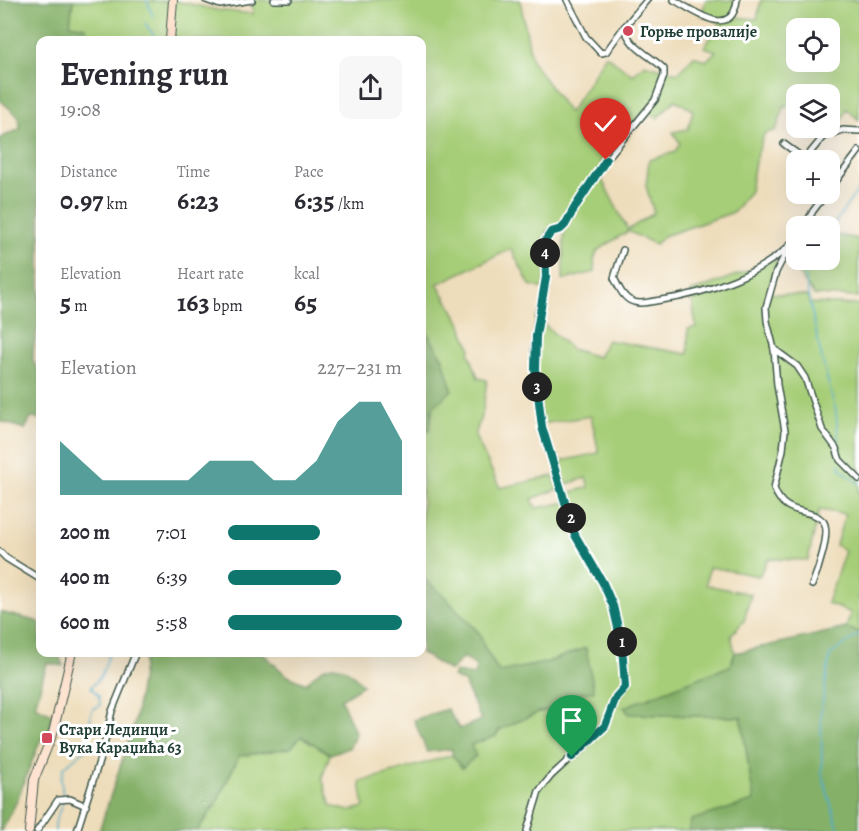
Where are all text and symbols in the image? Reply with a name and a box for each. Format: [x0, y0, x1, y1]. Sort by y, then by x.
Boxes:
map controls [786, 18, 840, 270]
button: locate [786, 18, 840, 72]
place label: Горње провалије [640, 21, 757, 43]
marker: Горње провалије [621, 24, 635, 38]
text: Evening run [60, 51, 229, 96]
button: share [339, 56, 402, 119]
button: layers [786, 84, 840, 138]
text: 19:08 [60, 96, 101, 123]
pin [580, 98, 631, 160]
icon: check [589, 107, 622, 140]
button: + [786, 150, 840, 204]
text: Distance [60, 161, 117, 183]
text: Time [177, 161, 210, 183]
text: Pace [294, 161, 324, 183]
text: 0.97 [60, 183, 103, 218]
text: 6:23 [177, 183, 219, 218]
text: 6:35 [294, 183, 335, 218]
text: km [103, 193, 128, 215]
text: /km [335, 193, 364, 215]
button: − [786, 216, 840, 270]
pin: 4 [530, 238, 560, 268]
text: 4 [541, 242, 549, 264]
text: Elevation [60, 263, 121, 285]
text: Heart rate [177, 263, 244, 285]
text: kcal [294, 263, 320, 285]
text: 5 [60, 285, 71, 320]
text: 163 [177, 285, 210, 320]
text: 65 [294, 285, 317, 320]
text: m [71, 295, 88, 317]
text: bpm [210, 295, 243, 317]
text: Elevation [60, 354, 137, 381]
text: 227–231 m [317, 354, 402, 381]
pin: 3 [522, 372, 552, 402]
text: 3 [534, 376, 540, 398]
pin: 2 [556, 503, 586, 533]
text: 2 [567, 507, 575, 529]
text: 200 m [60, 519, 110, 546]
text: 7:01 [156, 519, 187, 546]
text: 400 m [60, 564, 110, 591]
text: 6:39 [156, 564, 187, 591]
text: 600 m [60, 609, 110, 636]
text: 5:58 [156, 609, 188, 636]
pin: 1 [607, 627, 637, 657]
text: 1 [619, 631, 625, 653]
pin [546, 695, 597, 757]
icon: arrive [555, 704, 588, 737]
place label: Стари Лединци - Вука Караџића 63 [59, 719, 182, 759]
marker: Стари Лединци - Вука Караџића 63 [40, 731, 54, 745]

